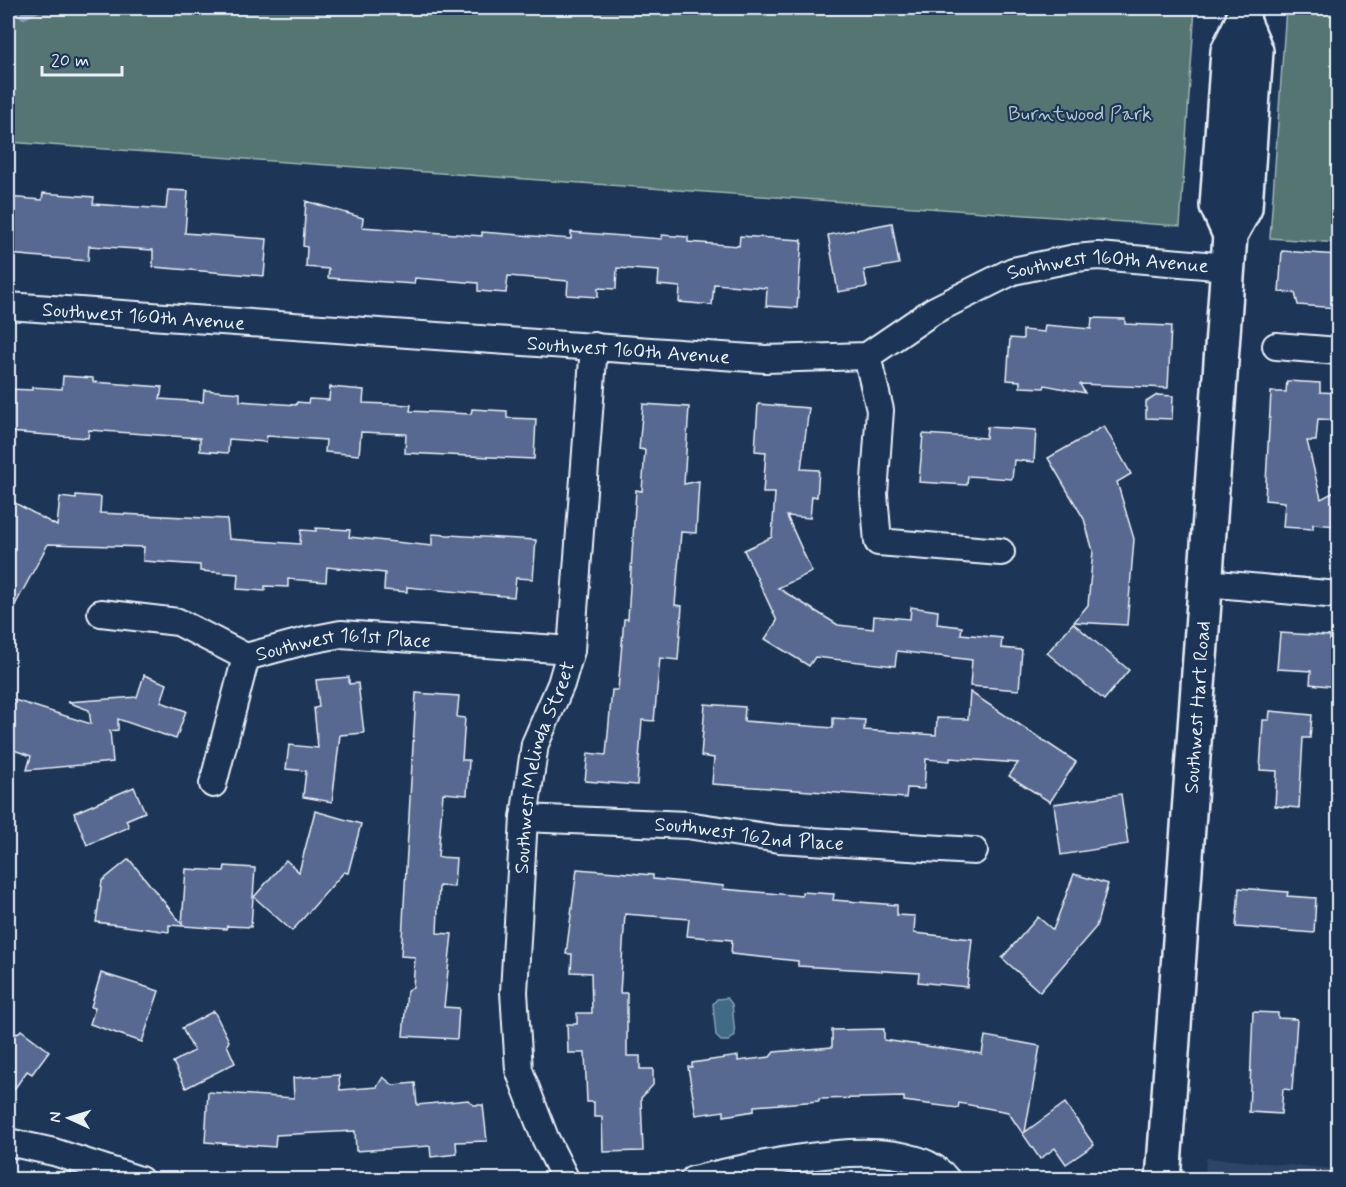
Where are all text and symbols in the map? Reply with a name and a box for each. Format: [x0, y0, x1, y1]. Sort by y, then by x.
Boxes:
scale bar [42, 39, 122, 77]
text: 20 m [51, 49, 89, 73]
park label: Burntwood Park [1008, 101, 1152, 128]
street label: Southwest 160th Avenue [1002, 244, 1210, 287]
street label: Southwest 160th Avenue [41, 296, 246, 338]
street label: Southwest 160th Avenue [526, 330, 731, 372]
street label: Southwest Hart Road [1178, 620, 1218, 795]
street label: Southwest 161st Place [253, 622, 432, 669]
street label: Southwest Melinda Street [509, 658, 582, 875]
street label: Southwest 162nd Place [654, 812, 845, 858]
north arrow [39, 1088, 99, 1148]
text: N [45, 1111, 66, 1123]

